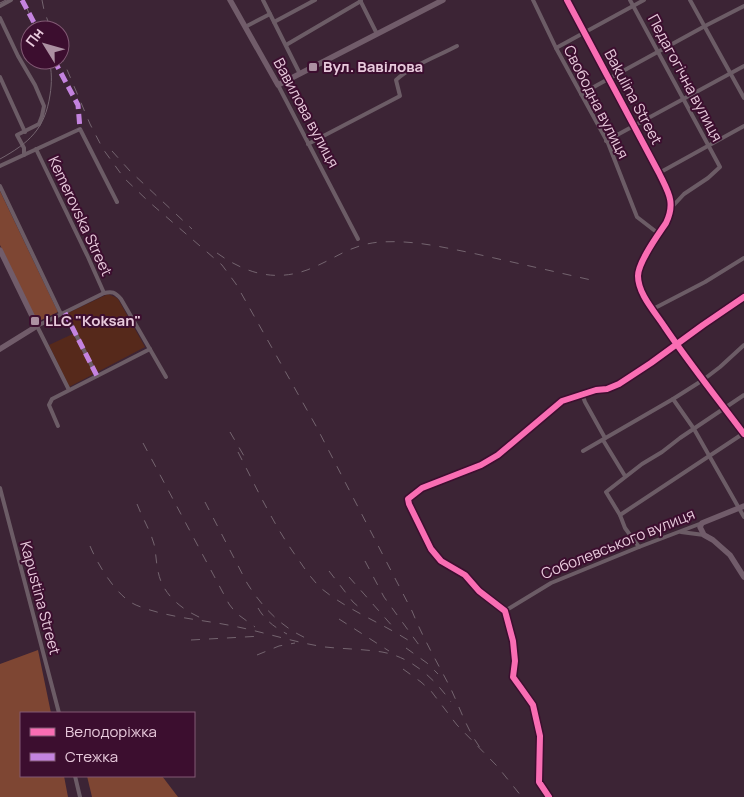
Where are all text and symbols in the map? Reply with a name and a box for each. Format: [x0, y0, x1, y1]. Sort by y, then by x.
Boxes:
street label: Педагогічна вулиця [643, 10, 728, 145]
north arrow [20, 20, 70, 70]
text: Пн [21, 24, 47, 50]
street label: Свободна вулиця [559, 41, 634, 162]
street label: Bakulina Street [599, 45, 667, 148]
street label: Вавилова вулиця [269, 54, 344, 171]
place label: Вул. Вавілова [323, 56, 423, 77]
marker: Вул. Вавілова [307, 61, 319, 73]
street label: Kemerovska Street [43, 152, 117, 279]
place label: LLC "Koksan" [45, 310, 141, 331]
marker: LLC "Koksan" [29, 315, 41, 327]
street label: Соболевського вулиця [538, 503, 698, 584]
street label: Kapustina Street [15, 539, 66, 657]
legend [20, 712, 195, 777]
text: Велодоріжка [65, 721, 157, 742]
text: Стежка [65, 746, 118, 767]

